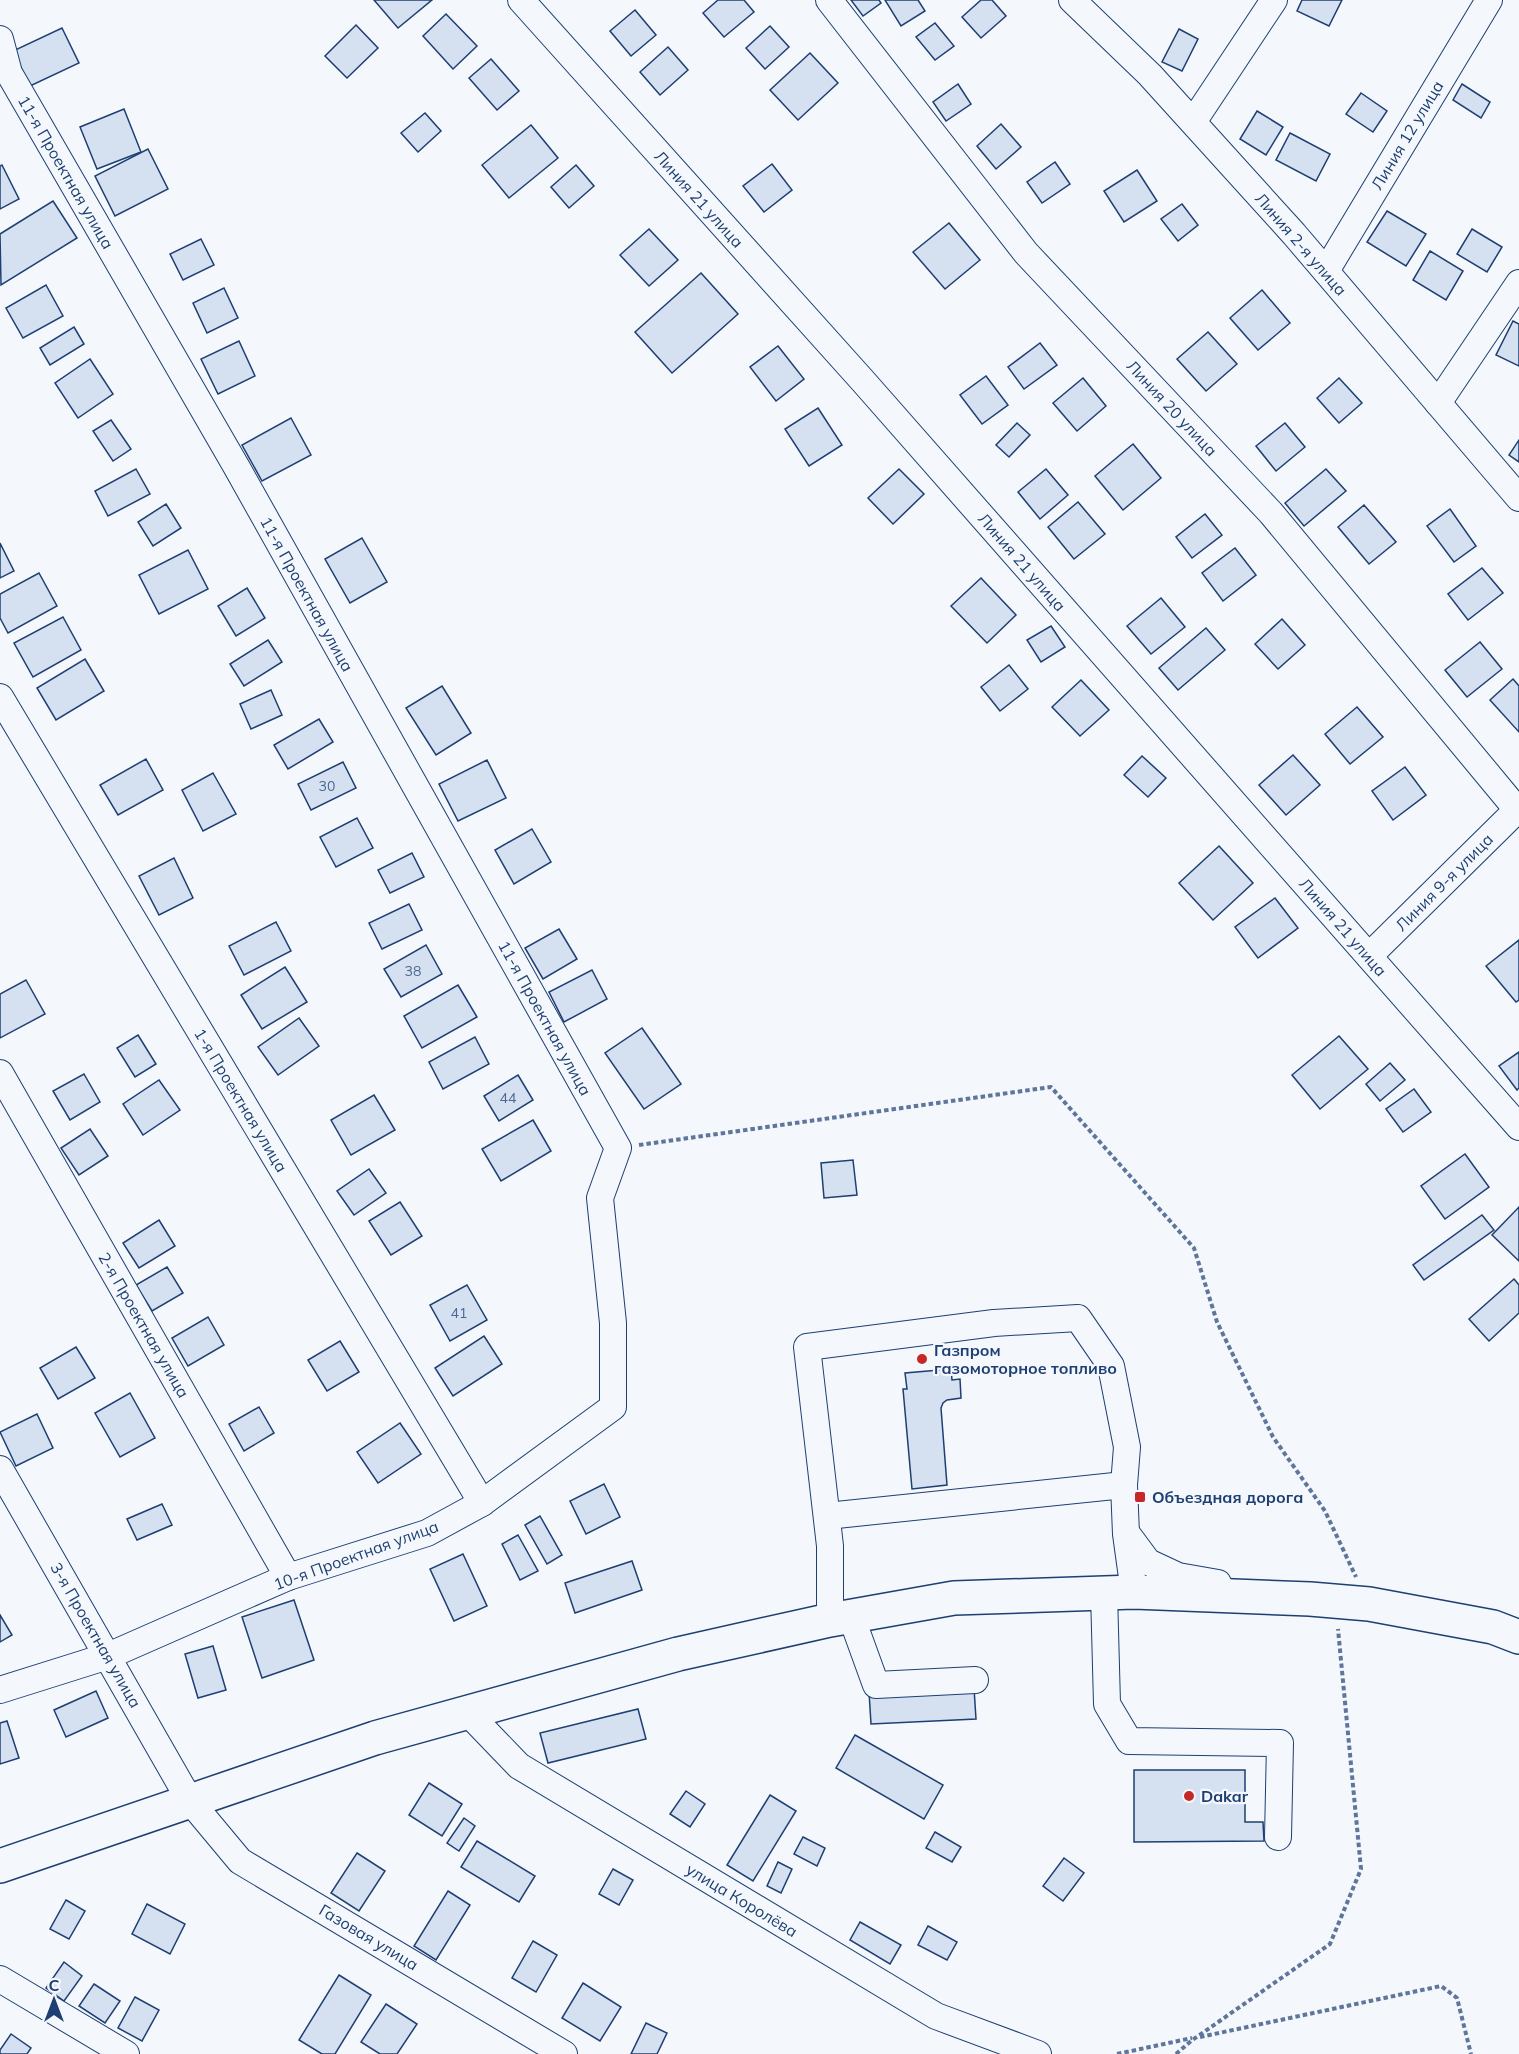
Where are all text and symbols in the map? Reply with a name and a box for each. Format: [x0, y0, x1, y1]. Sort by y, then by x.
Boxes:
street label: Линия 12 улица [1367, 77, 1447, 193]
street label: 11-я Проектная улица [14, 92, 118, 252]
street label: Линия 21 улица [650, 146, 748, 252]
street label: Линия 2-я улица [1251, 188, 1351, 300]
street label: Линия 20 улица [1122, 356, 1222, 460]
street label: Линия 21 улица [974, 509, 1070, 615]
street label: 11-я Проектная улица [256, 513, 358, 675]
house number: 30 [319, 777, 335, 795]
street label: Линия 9-я улица [1391, 829, 1497, 935]
street label: Линия 21 улица [1295, 874, 1391, 980]
street label: 11-я Проектная улица [494, 937, 596, 1099]
house number: 38 [405, 962, 421, 980]
street label: 1-я Проектная улица [190, 1024, 292, 1176]
house number: 44 [500, 1089, 517, 1107]
street label: 2-я Проектная улица [94, 1249, 194, 1401]
house number: 41 [451, 1304, 467, 1322]
place label: Газпром газомоторное топливо [934, 1340, 1117, 1378]
marker: Газпром газомоторное топливо [915, 1352, 929, 1366]
place label: Объездная дорога [1152, 1487, 1303, 1507]
marker: Объездная дорога [1133, 1490, 1147, 1504]
street label: 10-я Проектная улица [271, 1516, 441, 1594]
street label: 3-я Проектная улица [46, 1559, 146, 1711]
place label: Dakar [1201, 1786, 1249, 1806]
marker: Dakar [1182, 1789, 1196, 1803]
street label: улица Королёва [683, 1859, 801, 1941]
street label: Газовая улица [316, 1900, 422, 1974]
north arrow [24, 1970, 84, 2030]
text: С [49, 1975, 60, 1995]

